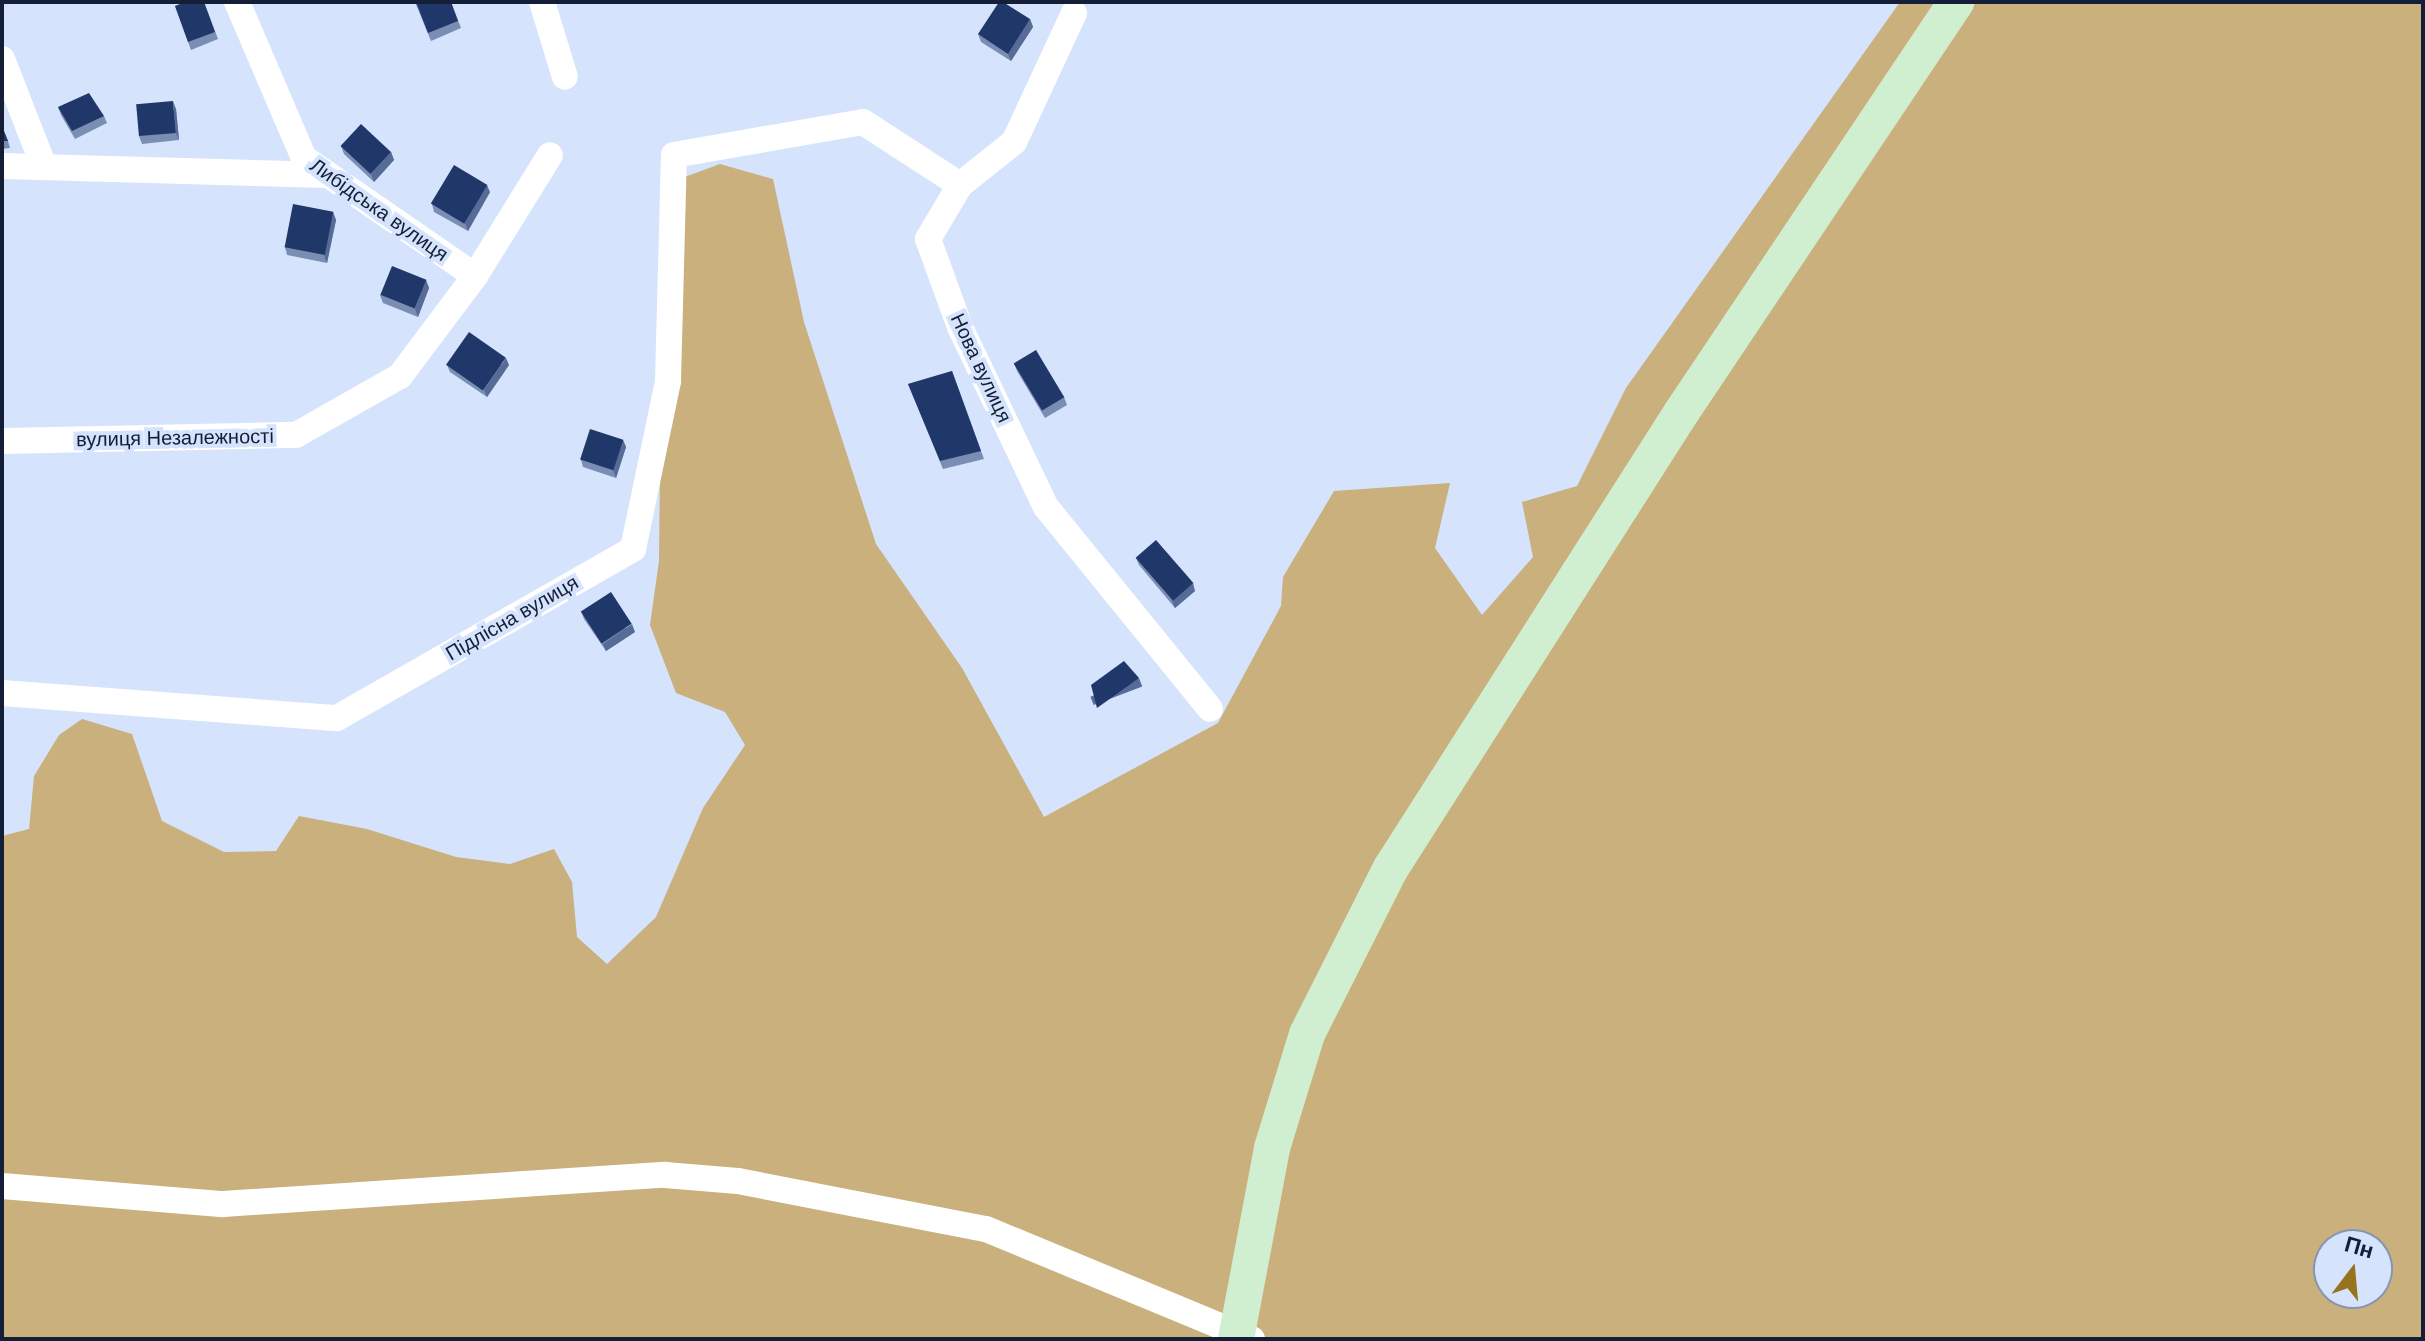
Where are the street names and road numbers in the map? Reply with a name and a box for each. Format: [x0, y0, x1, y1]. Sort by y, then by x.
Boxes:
street label: Либідська вулиця [305, 153, 453, 267]
street label: Нова вулиця [945, 310, 1017, 426]
street label: вулиця Незалежності [76, 424, 274, 452]
street label: Підлісна вулиця [441, 570, 583, 666]

